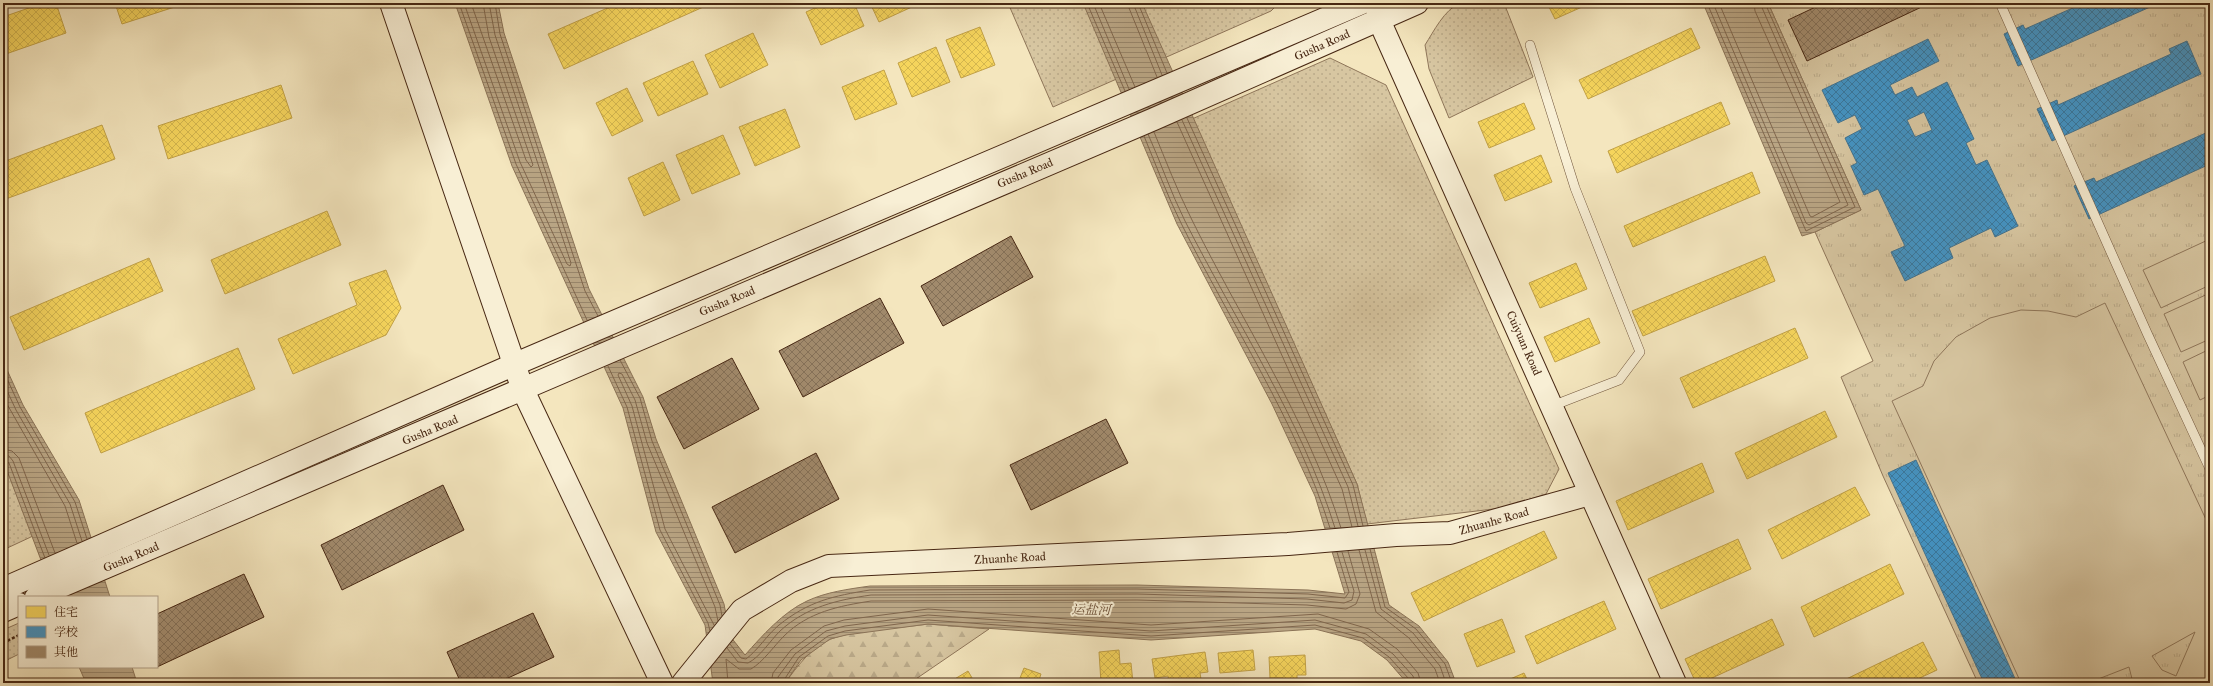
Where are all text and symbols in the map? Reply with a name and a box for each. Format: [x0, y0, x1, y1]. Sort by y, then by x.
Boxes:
street label: Gusha Road [1292, 27, 1352, 63]
street label: Gusha Road [995, 155, 1055, 191]
street label: Gusha Road [697, 283, 757, 319]
street label: Cuiyuan Road [1503, 308, 1545, 378]
street label: Gusha Road [400, 412, 460, 448]
street label: Zhuanhe Road [1458, 504, 1530, 538]
street label: Gusha Road [101, 539, 161, 575]
street label: Zhuanhe Road [974, 549, 1046, 567]
legend [18, 596, 158, 668]
water label: 运盐河 [1071, 602, 1113, 618]
text: 住宅 [54, 605, 78, 619]
text: 学校 [54, 625, 78, 639]
text: 其他 [54, 645, 78, 659]

